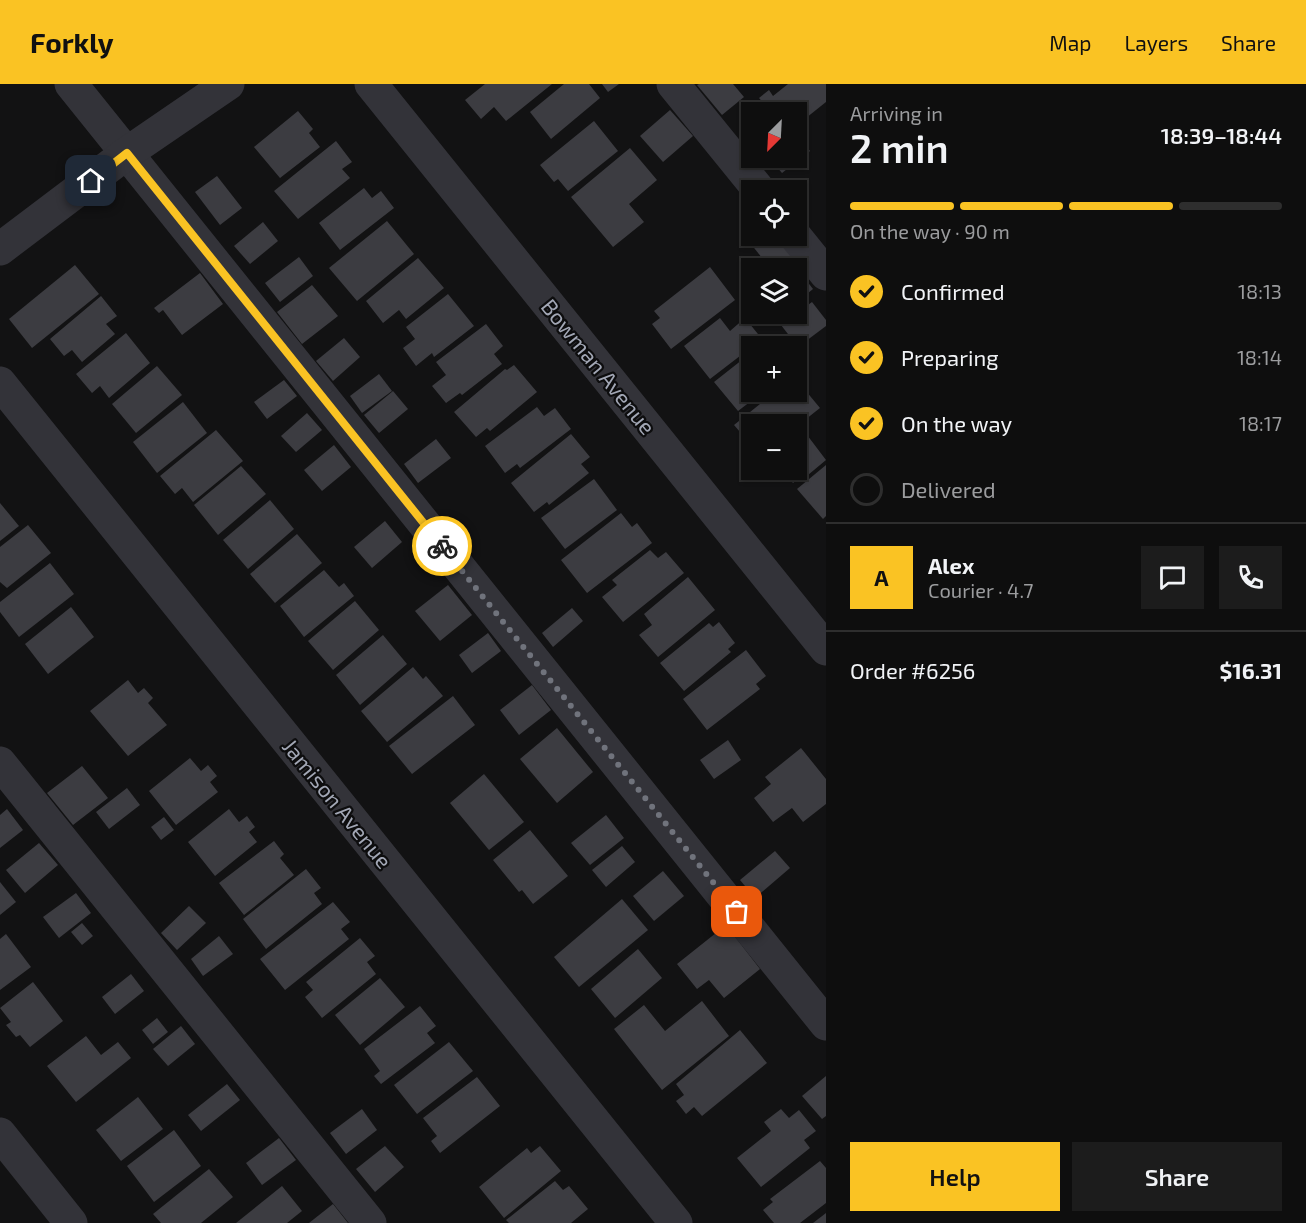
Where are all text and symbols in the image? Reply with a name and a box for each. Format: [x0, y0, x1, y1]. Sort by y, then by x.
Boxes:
text: Forkly [30, 25, 114, 59]
text: Map [1049, 30, 1091, 55]
text: Layers [1124, 30, 1188, 55]
text: Share [1221, 30, 1276, 55]
text: Arriving in [850, 101, 943, 125]
north arrow [741, 102, 807, 168]
map controls [741, 102, 807, 480]
text: 18:39–18:44 [1161, 122, 1282, 148]
text: 2 min [850, 124, 949, 171]
pin [65, 155, 116, 206]
icon: home [74, 164, 107, 197]
button: locate [741, 180, 807, 246]
text: On the way · 90 m [850, 219, 1010, 243]
button: layers [741, 258, 807, 324]
icon: check [850, 275, 883, 308]
text: Confirmed [901, 278, 1005, 304]
text: 18:13 [1238, 279, 1282, 303]
street label: Bowman Avenue [537, 293, 661, 439]
button: + [741, 336, 807, 402]
icon: check [850, 341, 883, 374]
text: Preparing [901, 344, 999, 370]
text: 18:14 [1237, 345, 1282, 369]
icon: check [850, 407, 883, 440]
text: On the way [901, 410, 1012, 436]
text: 18:17 [1239, 411, 1282, 435]
button: − [741, 414, 807, 480]
text: Delivered [901, 476, 996, 502]
courier [412, 516, 472, 576]
icon: bike [426, 530, 459, 563]
button: chat [1141, 546, 1204, 609]
button: phone [1219, 546, 1282, 609]
text: Alex [928, 552, 974, 578]
text: A [874, 564, 889, 590]
text: Courier · 4.7 [928, 578, 1034, 602]
text: Order #6256 [850, 657, 975, 683]
text: $16.31 [1219, 657, 1282, 683]
street label: Jamison Avenue [278, 733, 398, 873]
pin [711, 886, 762, 937]
icon: bag [720, 895, 753, 928]
button: Help [850, 1142, 1060, 1211]
button: Share [1072, 1142, 1282, 1211]

